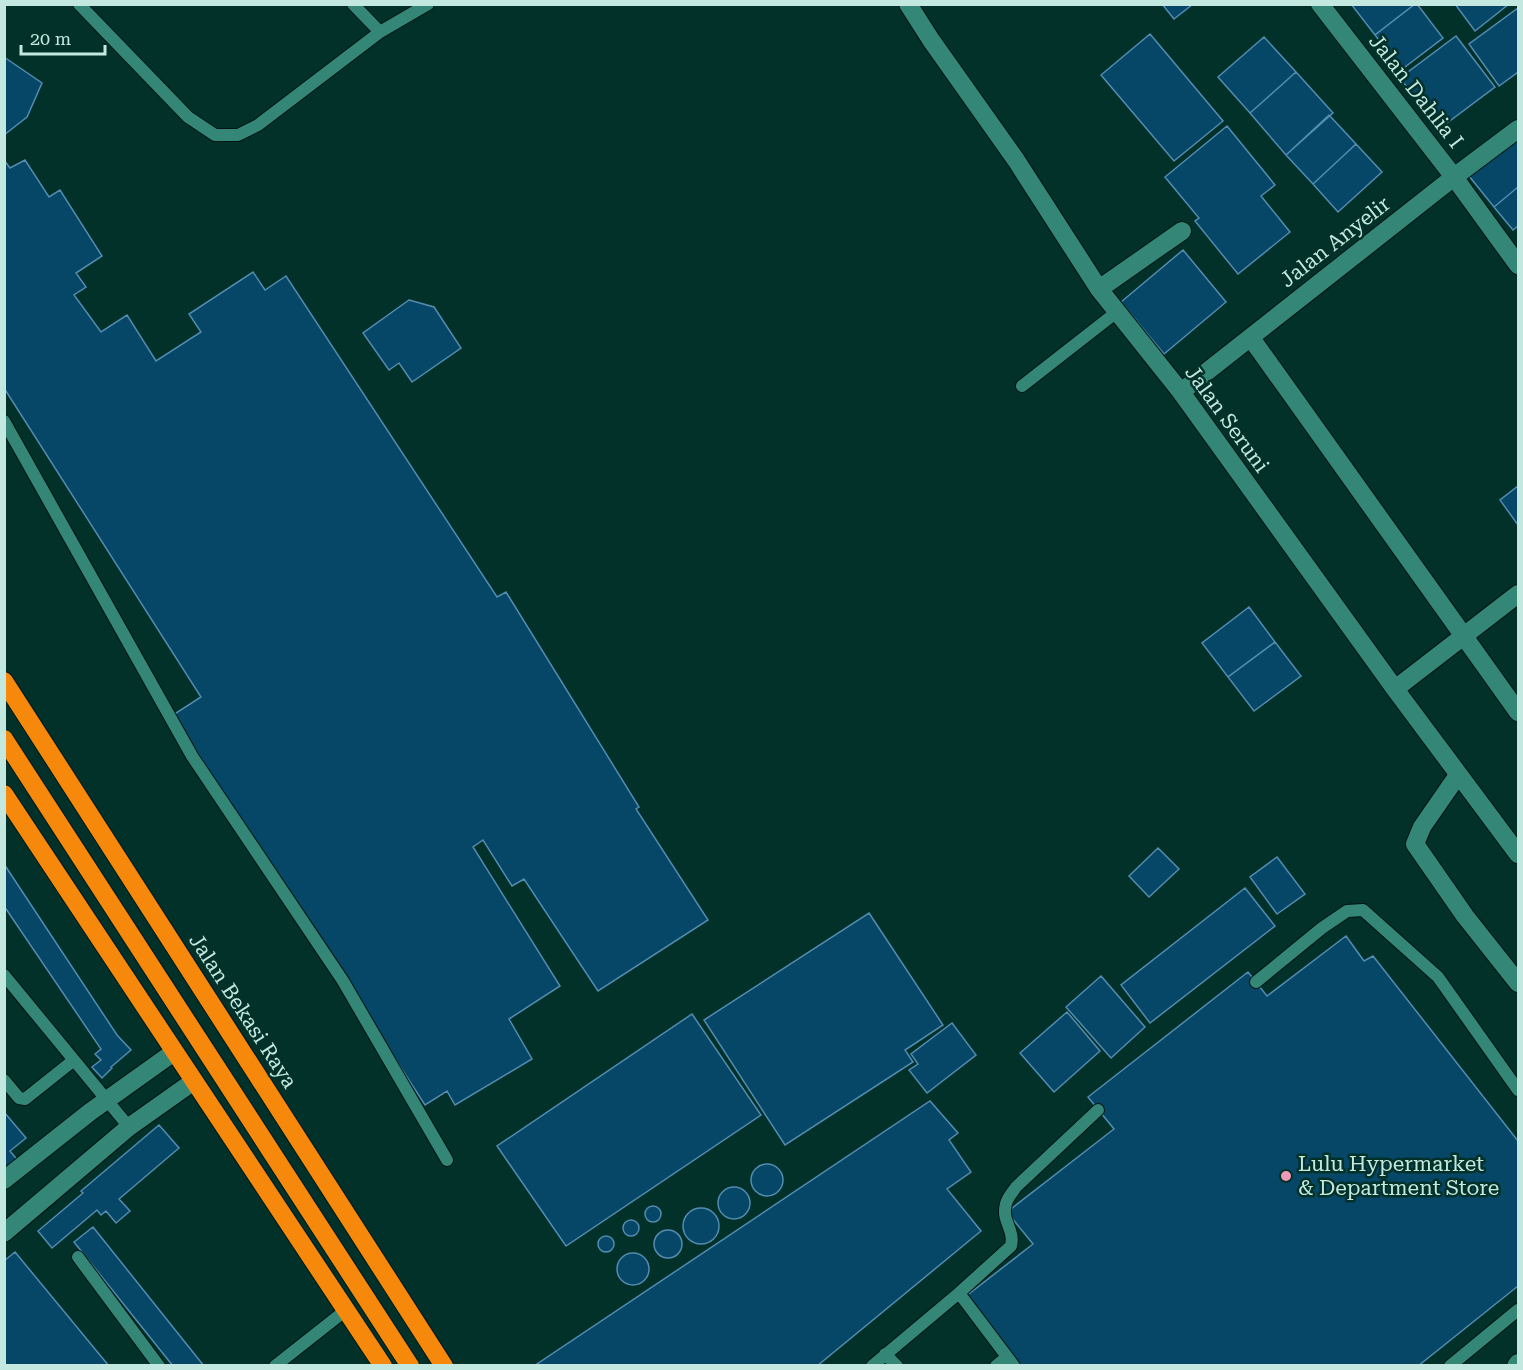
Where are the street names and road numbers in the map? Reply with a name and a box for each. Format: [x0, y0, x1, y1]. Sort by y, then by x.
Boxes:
street label: Jalan Dahlia I [1364, 29, 1468, 153]
street label: Jalan Anyelir [1275, 192, 1395, 292]
street label: Jalan Seruni [1180, 361, 1274, 477]
street label: Jalan Bekasi Raya [184, 929, 302, 1093]

